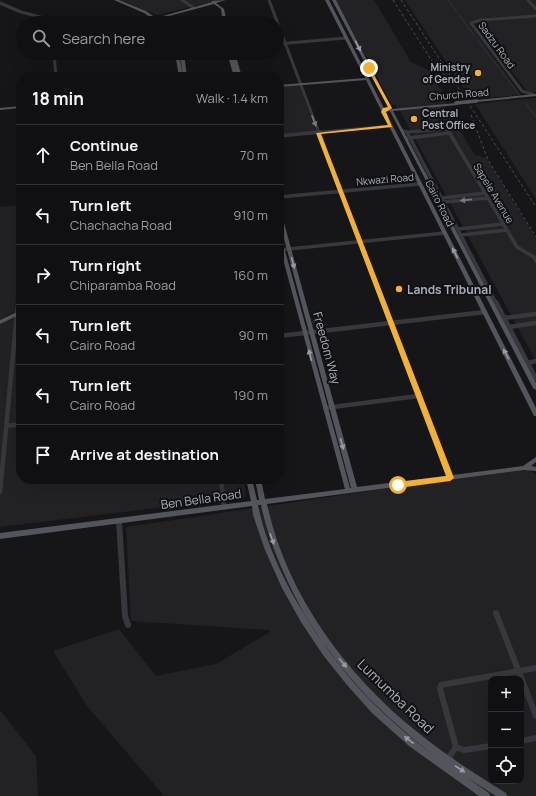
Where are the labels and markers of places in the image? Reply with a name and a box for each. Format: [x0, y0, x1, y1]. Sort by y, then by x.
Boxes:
place label: Ministry of Gender [422, 60, 470, 86]
marker: Ministry of Gender [473, 68, 483, 78]
place label: Central Post Office [422, 106, 475, 132]
marker: Central Post Office [409, 114, 419, 124]
place label: Lands Tribunal [407, 281, 492, 298]
marker: Lands Tribunal [394, 284, 404, 294]

